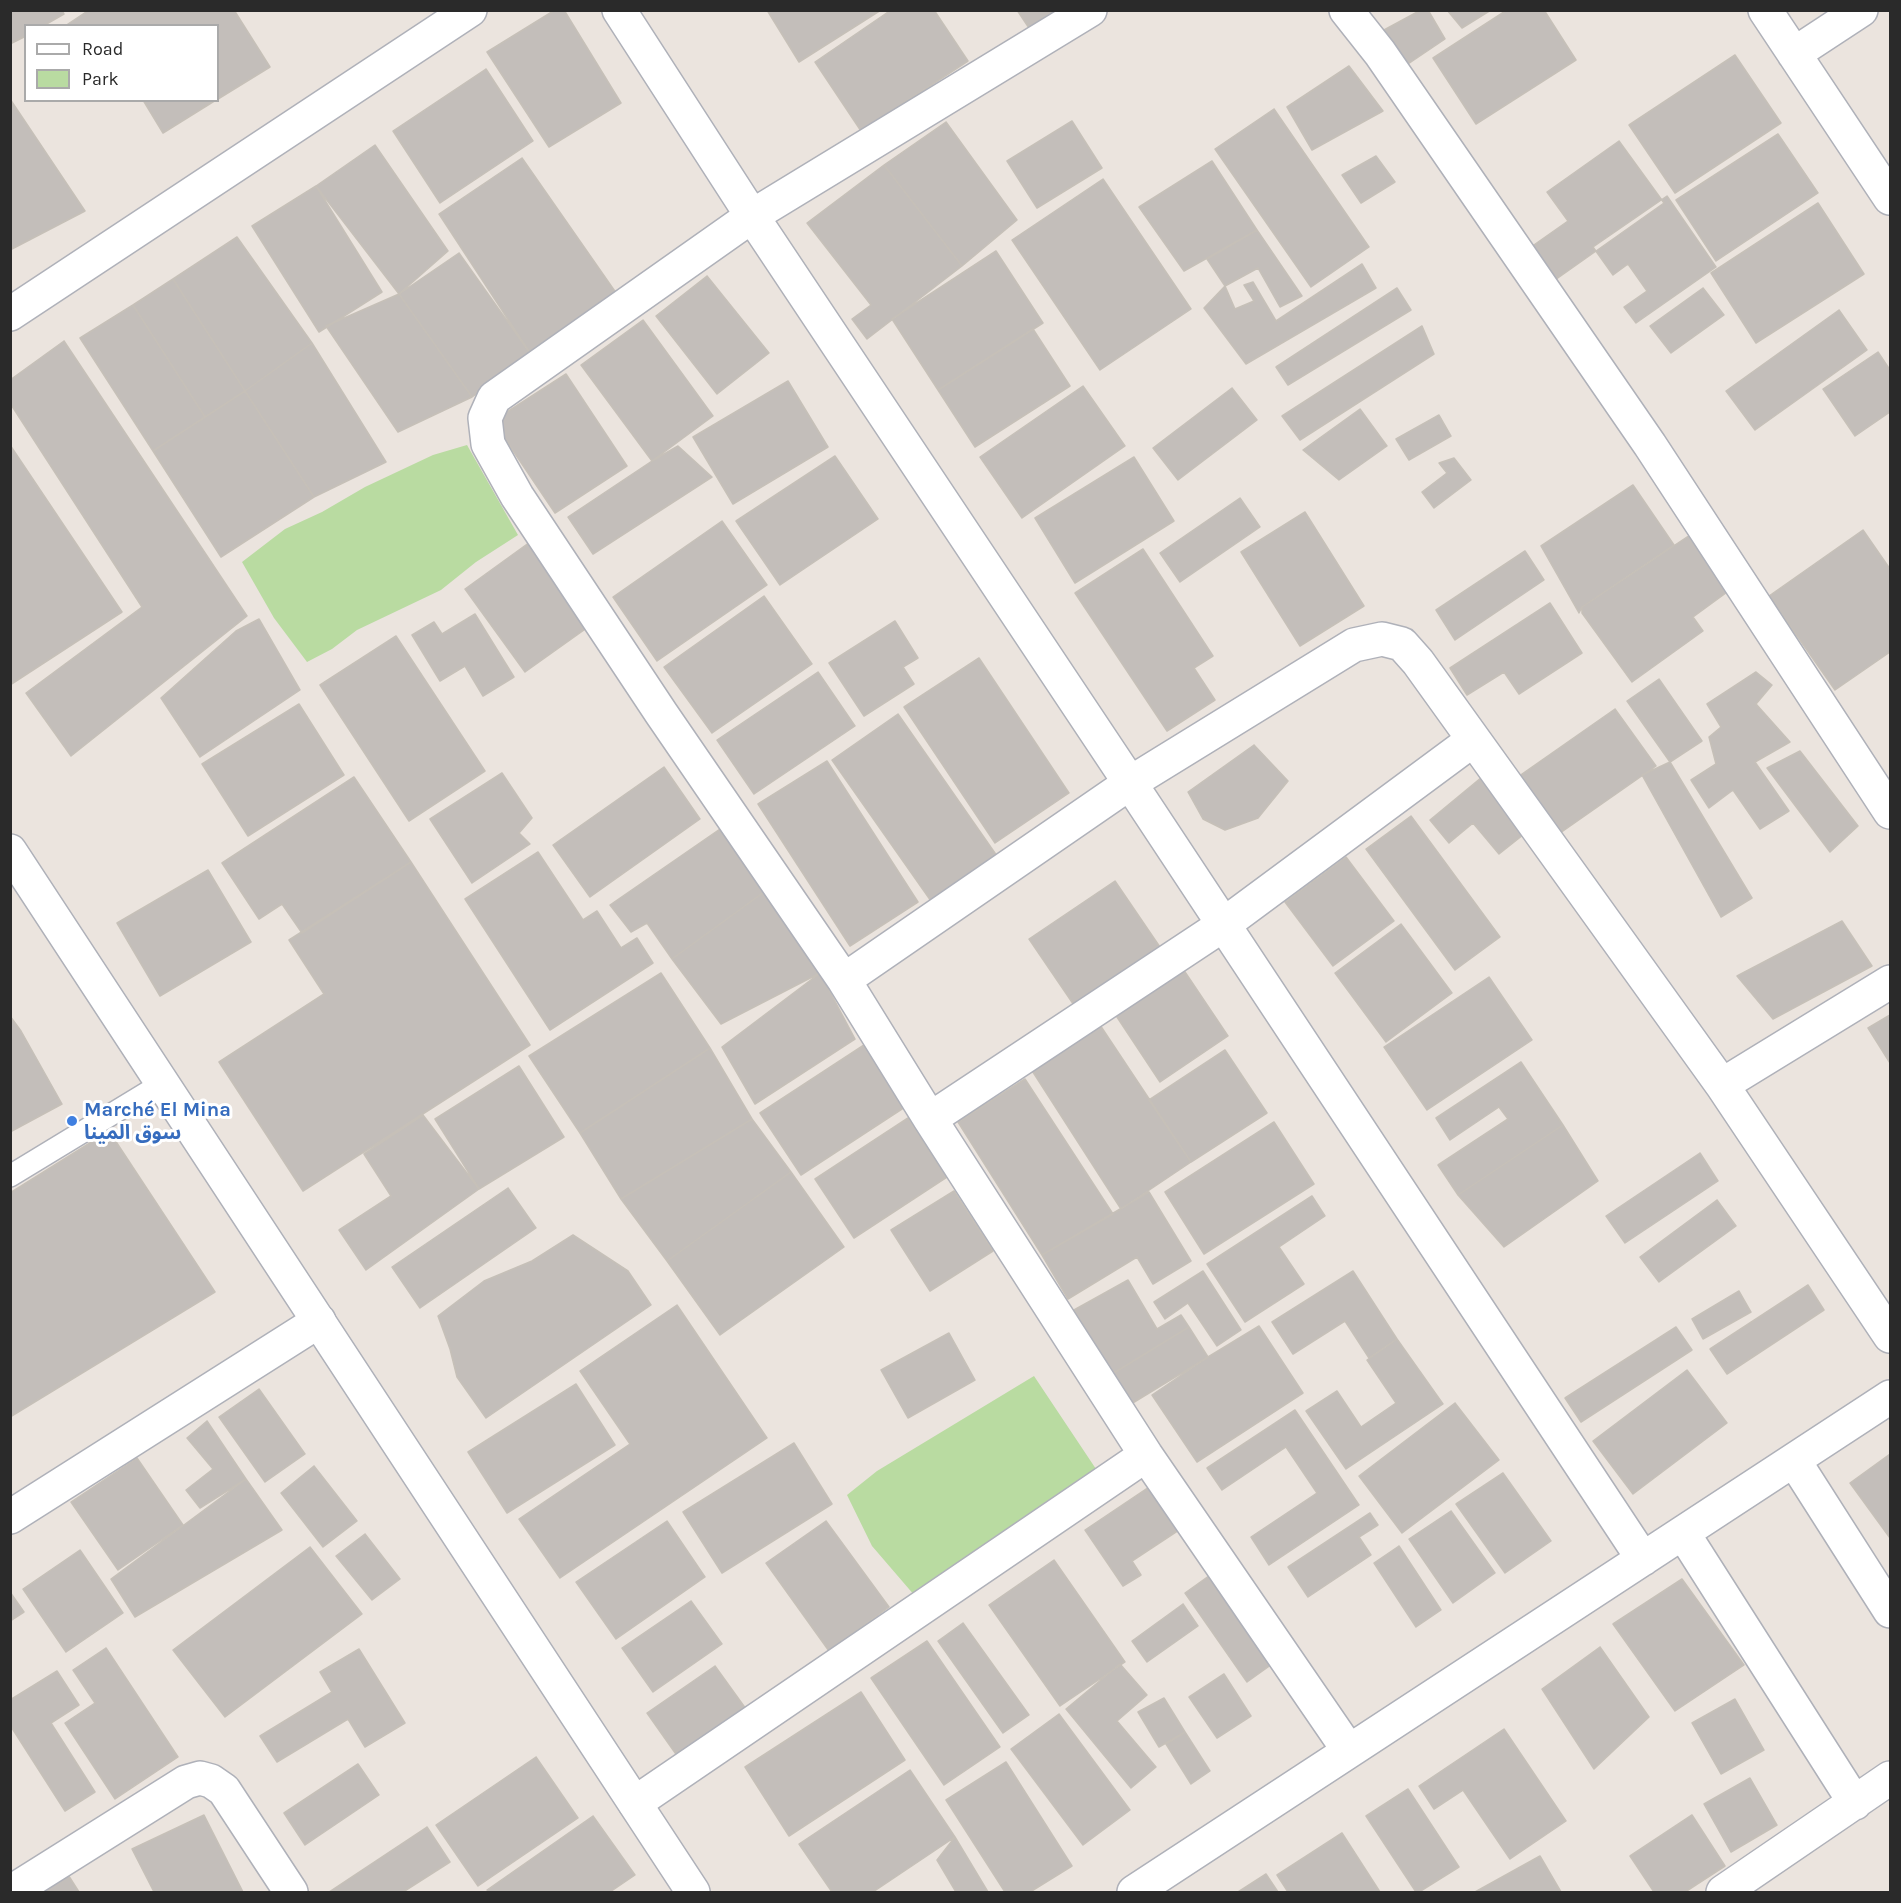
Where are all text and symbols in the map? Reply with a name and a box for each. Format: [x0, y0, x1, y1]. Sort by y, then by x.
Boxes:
legend [24, 24, 219, 102]
text: Road [82, 38, 123, 60]
text: Park [82, 68, 119, 90]
place label: Marché El Mina سوق المينا [84, 1098, 231, 1145]
marker: Marché El Mina سوق المينا [65, 1114, 79, 1128]

